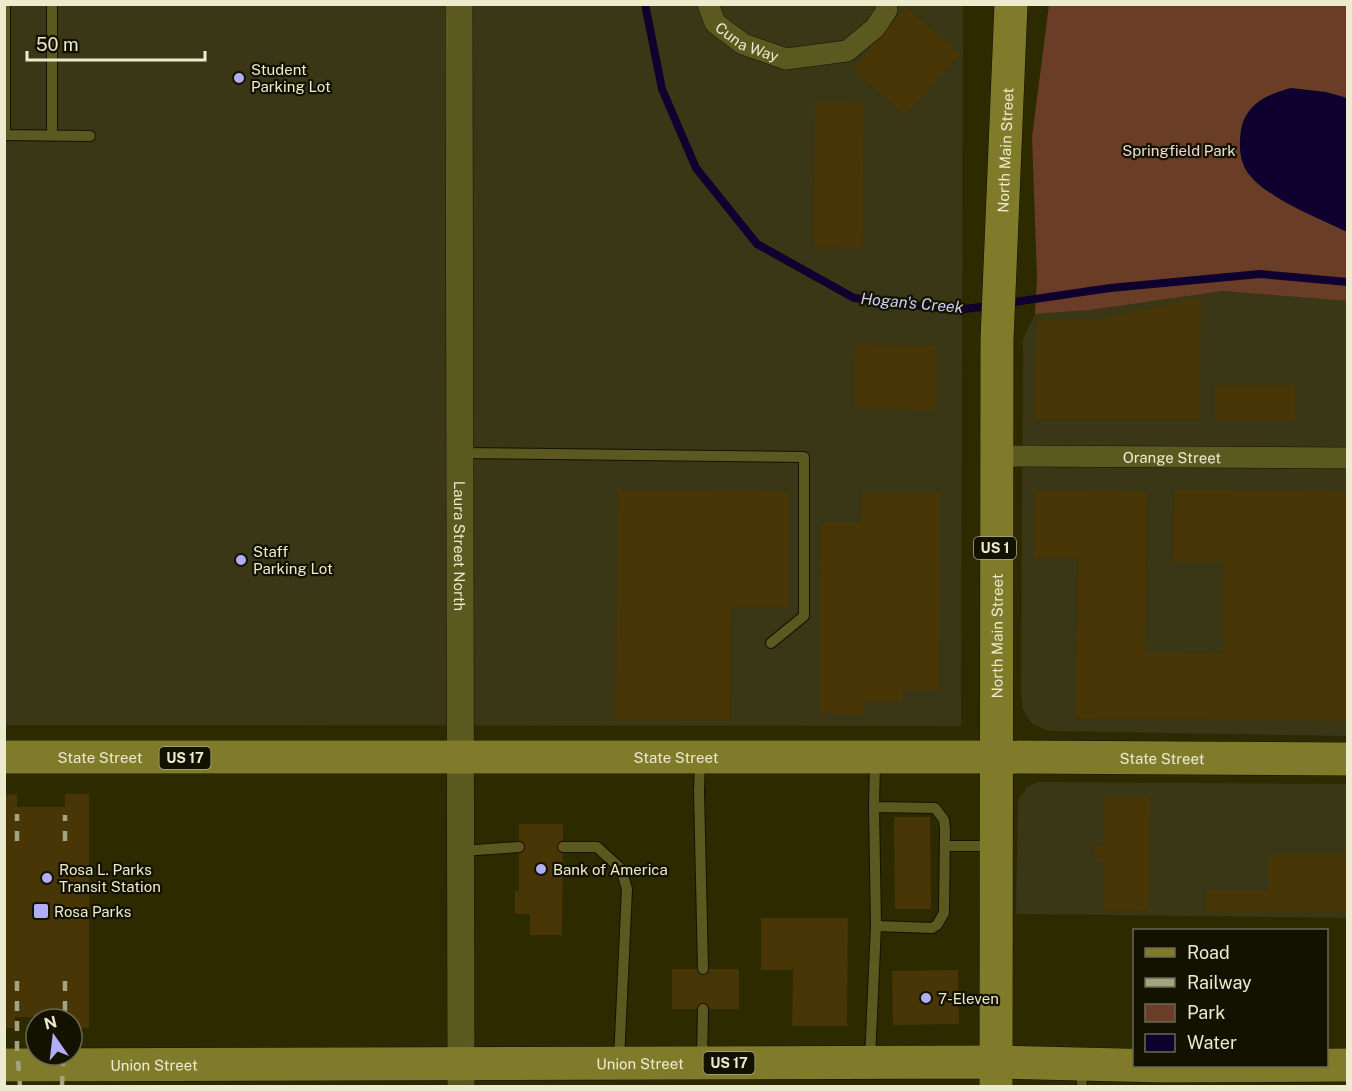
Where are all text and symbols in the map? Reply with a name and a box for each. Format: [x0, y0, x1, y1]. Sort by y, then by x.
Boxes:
street label: Cuna Way [712, 18, 781, 64]
scale bar [27, 24, 206, 62]
text: 50 m [36, 34, 79, 55]
place label: Student Parking Lot [251, 61, 331, 95]
marker: Student Parking Lot [232, 71, 246, 85]
street label: North Main Street [994, 87, 1016, 213]
park label: Springfield Park [1122, 142, 1236, 159]
water label: Hogan's Creek [860, 289, 965, 317]
street label: Orange Street [1123, 448, 1221, 466]
street label: Laura Street North [451, 481, 469, 611]
road number: US 1 [974, 537, 1016, 559]
place label: Staff Parking Lot [253, 543, 333, 577]
marker: Staff Parking Lot [234, 553, 248, 567]
street label: North Main Street [988, 573, 1005, 699]
road number: US 17 [160, 747, 210, 769]
street label: State Street [57, 749, 143, 766]
street label: State Street [633, 749, 719, 766]
street label: State Street [1119, 749, 1205, 767]
place label: Rosa L. Parks Transit Station [59, 861, 161, 895]
place label: Bank of America [553, 861, 668, 878]
marker: Bank of America [534, 862, 548, 876]
marker: Rosa L. Parks Transit Station [40, 871, 54, 885]
marker: Rosa Parks [32, 902, 50, 920]
place label: Rosa Parks [54, 903, 131, 920]
legend [1133, 929, 1328, 1067]
text: Road [1187, 942, 1230, 963]
text: Railway [1187, 972, 1252, 993]
place label: 7-Eleven [938, 990, 999, 1007]
marker: 7-Eleven [919, 991, 933, 1005]
text: Park [1187, 1002, 1225, 1023]
north arrow [24, 1007, 84, 1067]
text: N [42, 1012, 59, 1034]
text: Water [1187, 1032, 1237, 1053]
road number: US 17 [704, 1052, 754, 1074]
street label: Union Street [596, 1054, 684, 1072]
street label: Union Street [110, 1056, 198, 1073]

